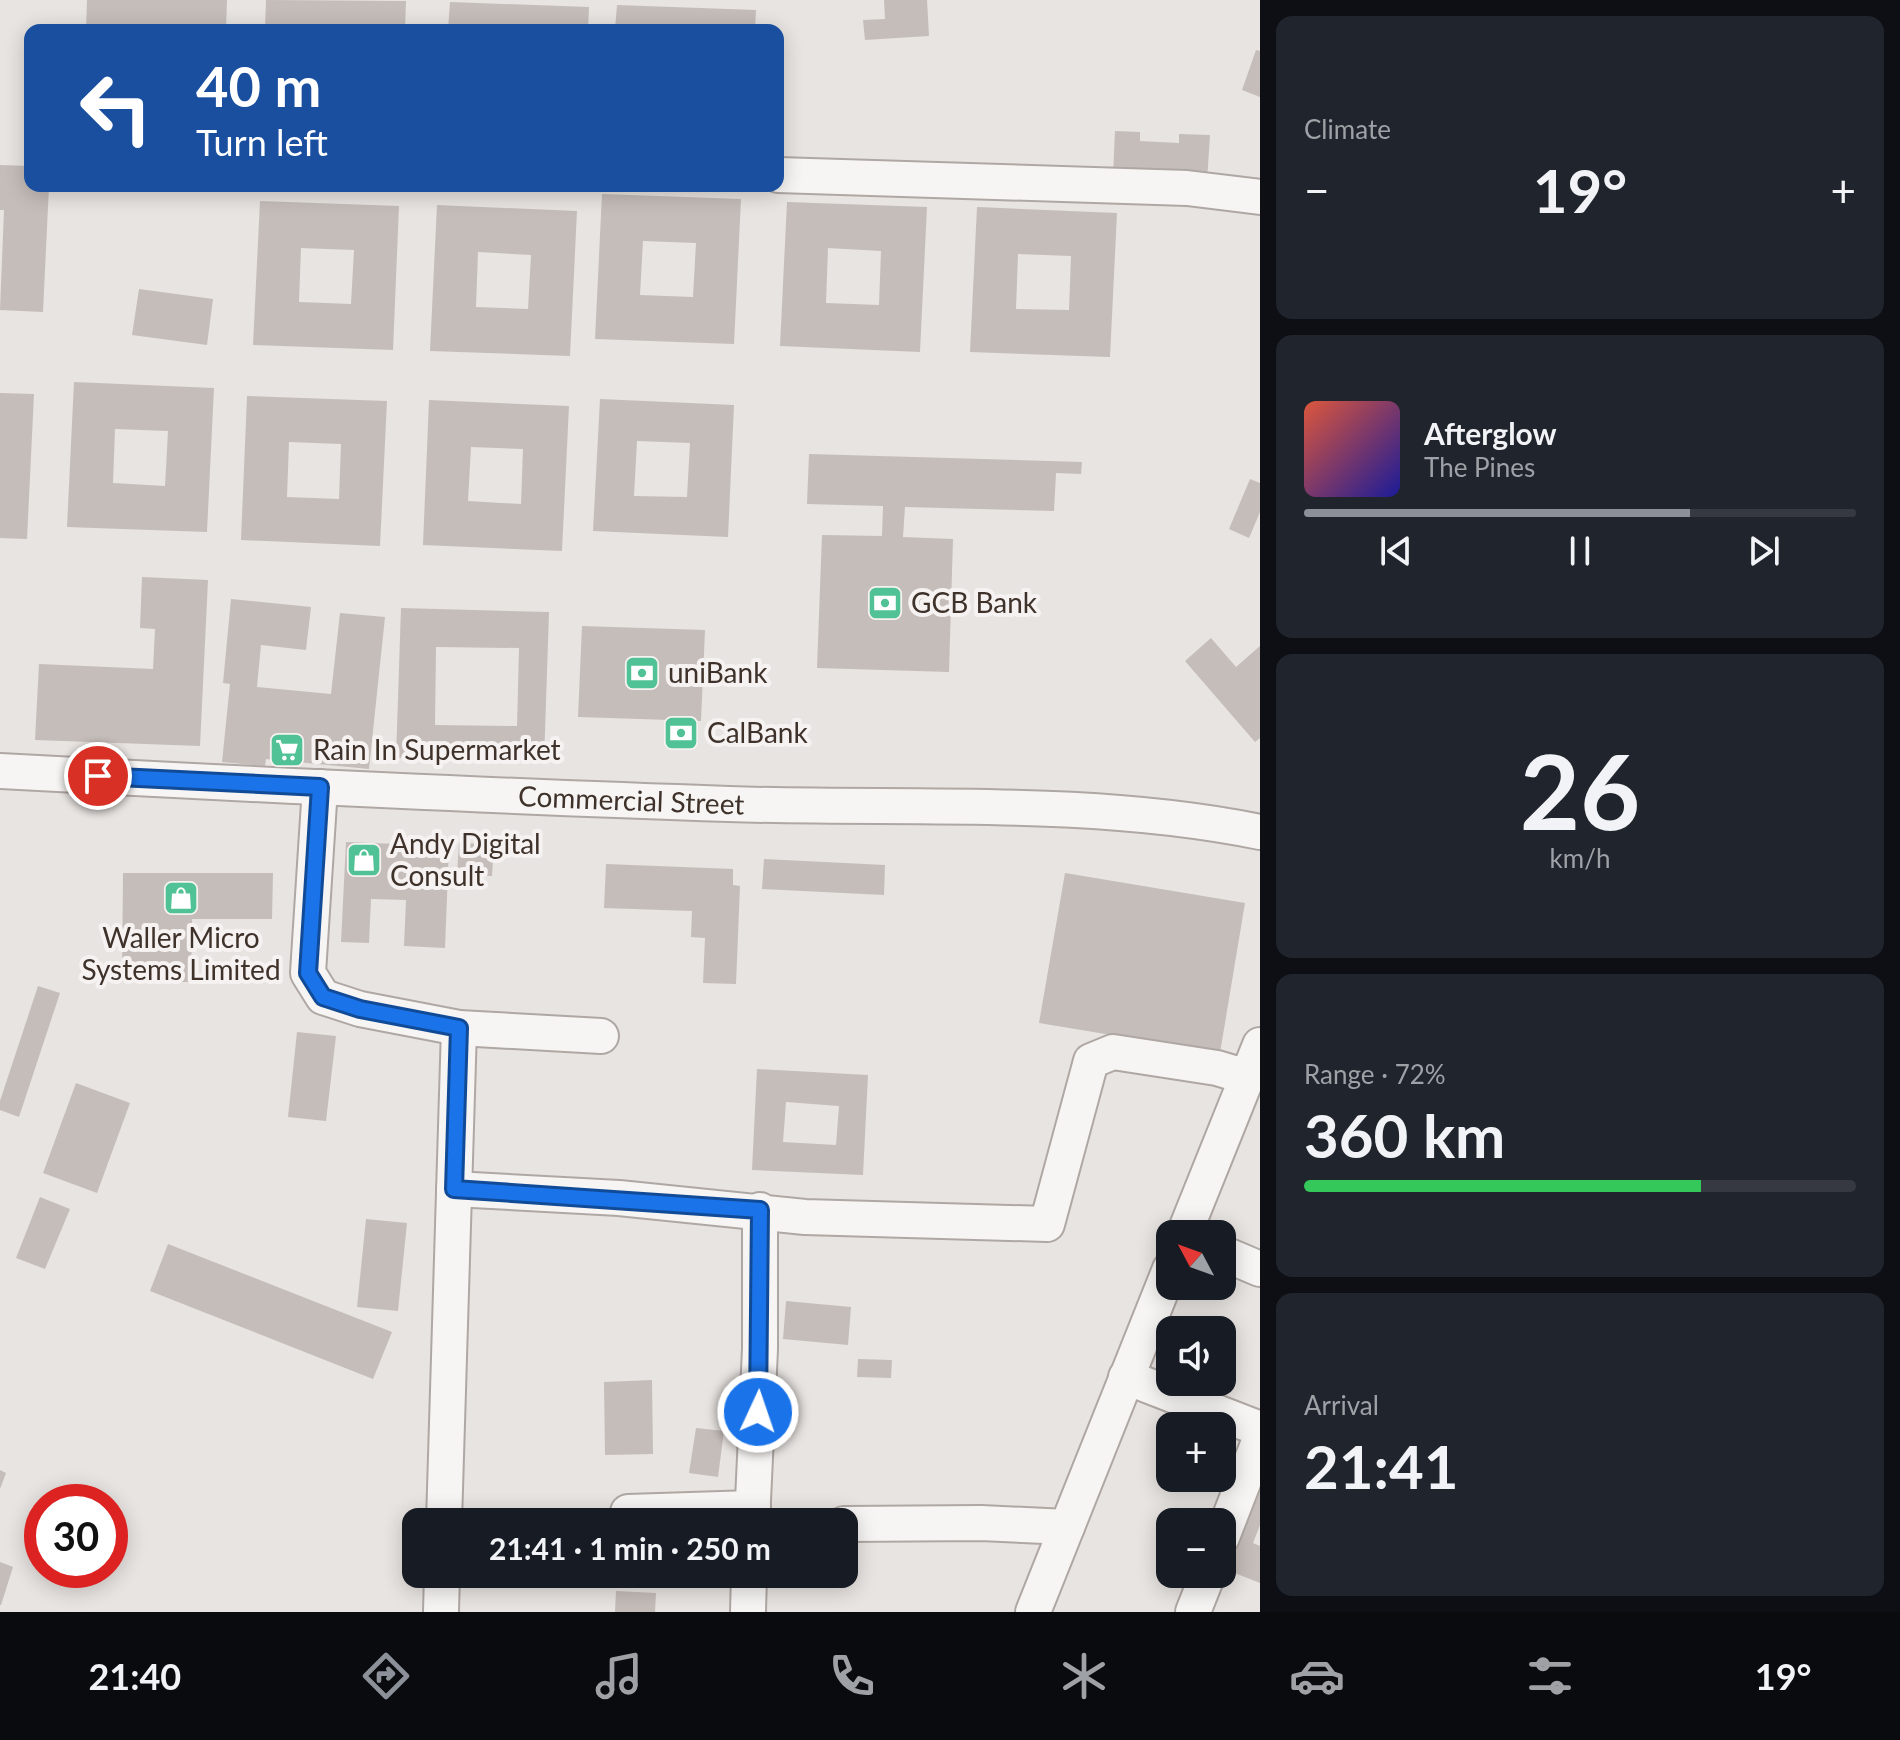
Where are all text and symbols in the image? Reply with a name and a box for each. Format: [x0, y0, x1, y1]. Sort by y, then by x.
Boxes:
text: 40 m [196, 52, 321, 119]
icon: left [64, 56, 168, 160]
text: Climate [1304, 113, 1391, 145]
text: Turn left [196, 120, 328, 164]
text: 19° [1533, 154, 1627, 226]
text: − [1304, 164, 1330, 216]
text: + [1830, 164, 1856, 216]
text: Afterglow [1424, 415, 1557, 451]
text: The Pines [1424, 451, 1535, 483]
icon: previous [1374, 529, 1418, 573]
icon: pause [1558, 529, 1602, 573]
icon: next [1742, 529, 1786, 573]
bank icon: GCB Bank [866, 584, 904, 622]
place label: GCB Bank [911, 585, 1038, 619]
bank icon: uniBank [623, 654, 661, 692]
place label: uniBank [668, 655, 768, 689]
bank icon: CalBank [662, 714, 700, 752]
place label: CalBank [707, 715, 808, 749]
text: 26 [1520, 727, 1640, 852]
supermarket icon: Rain In Supermarket [268, 731, 306, 769]
place label: Rain In Supermarket [313, 732, 561, 766]
pin [64, 742, 132, 810]
icon: arrive [76, 754, 120, 798]
street label: Commercial Street [518, 778, 745, 820]
place label: Andy Digital Consult [390, 826, 541, 892]
shop icon: Andy Digital Consult [345, 841, 383, 879]
text: km/h [1550, 842, 1610, 874]
shop icon: Waller Micro Systems Limited [162, 879, 200, 917]
place label: Waller Micro Systems Limited [81, 920, 281, 986]
text: Range · 72% [1304, 1058, 1446, 1090]
text: 360 km [1304, 1099, 1505, 1171]
north arrow [1156, 1220, 1236, 1300]
map controls [1156, 1220, 1236, 1588]
button: sound [1156, 1316, 1236, 1396]
position arrow [716, 1370, 800, 1454]
text: Arrival [1304, 1389, 1379, 1421]
button: + [1156, 1412, 1236, 1492]
text: 21:41 [1304, 1430, 1459, 1502]
speed limit sign: 30 [24, 1484, 128, 1588]
button: − [1156, 1508, 1236, 1588]
text: 21:41 · 1 min · 250 m [489, 1530, 771, 1566]
icon: directions [358, 1648, 414, 1704]
icon: music [591, 1648, 647, 1704]
icon: phone [824, 1648, 880, 1704]
icon: climate [1056, 1648, 1112, 1704]
icon: car [1289, 1648, 1345, 1704]
icon: filters [1522, 1648, 1578, 1704]
text: 21:40 [88, 1654, 181, 1698]
text: 19° [1755, 1654, 1811, 1698]

